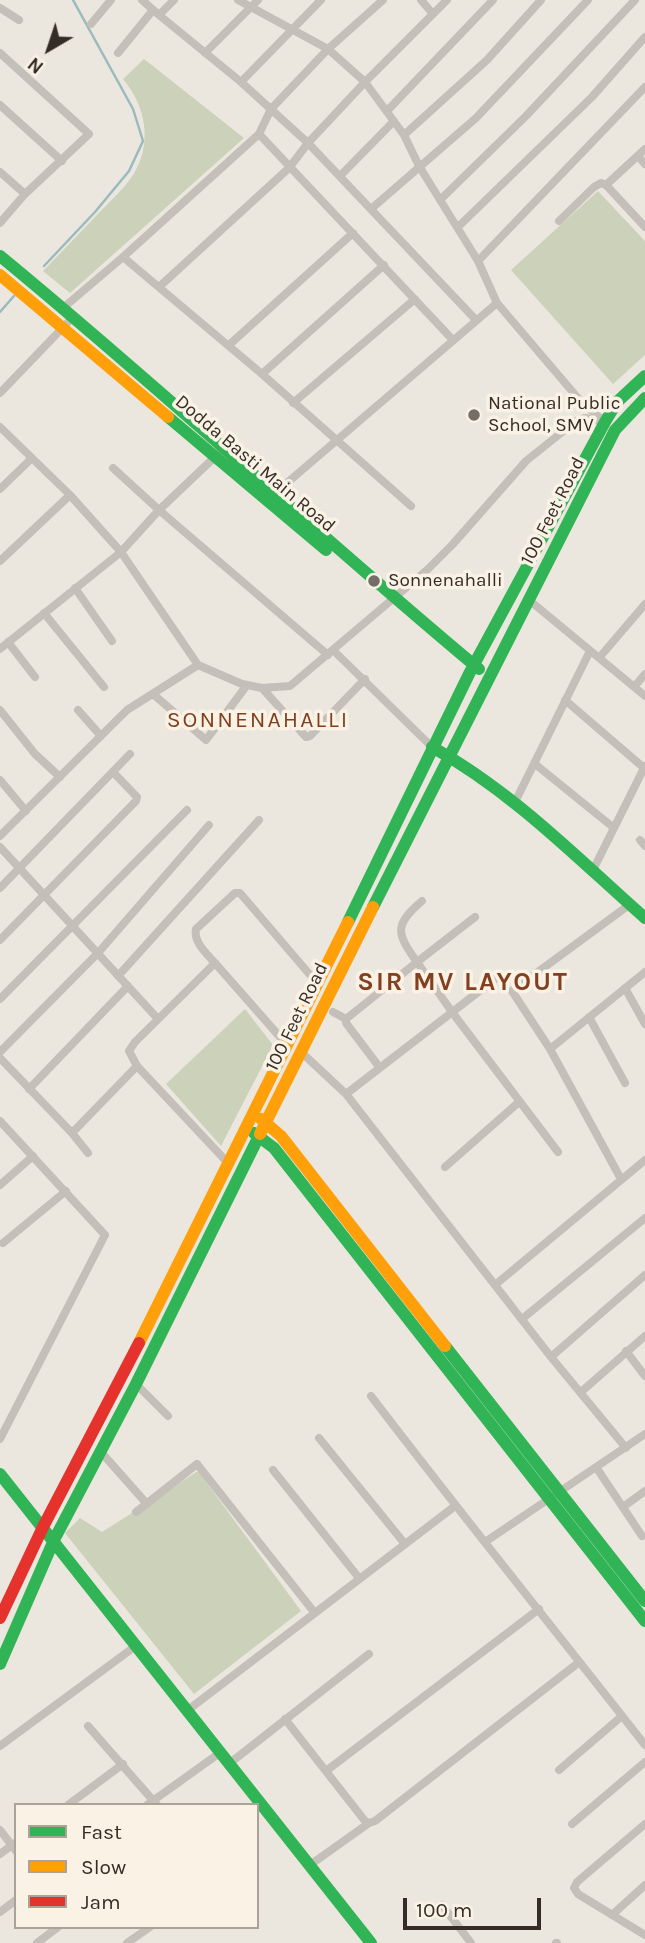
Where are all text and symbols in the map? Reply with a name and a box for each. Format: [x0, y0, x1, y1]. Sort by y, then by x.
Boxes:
north arrow [14, 14, 84, 84]
text: N [24, 52, 48, 78]
street label: Dodda Basti Main Road [170, 390, 340, 538]
place label: National Public School, SMV [488, 393, 620, 437]
marker: National Public School, SMV [466, 407, 482, 423]
street label: 100 Feet Road [516, 453, 590, 569]
place label: Sonnenahalli [388, 570, 503, 592]
marker: Sonnenahalli [366, 573, 382, 589]
district label: SONNENAHALLI [168, 706, 348, 734]
street label: 100 Feet Road [261, 959, 333, 1075]
district label: SIR MV LAYOUT [359, 967, 567, 999]
legend [14, 1803, 259, 1929]
text: Fast [81, 1820, 122, 1844]
text: Slow [81, 1855, 126, 1879]
scale bar [407, 1884, 545, 1928]
text: Jam [81, 1890, 121, 1914]
text: 100 m [416, 1898, 473, 1922]

